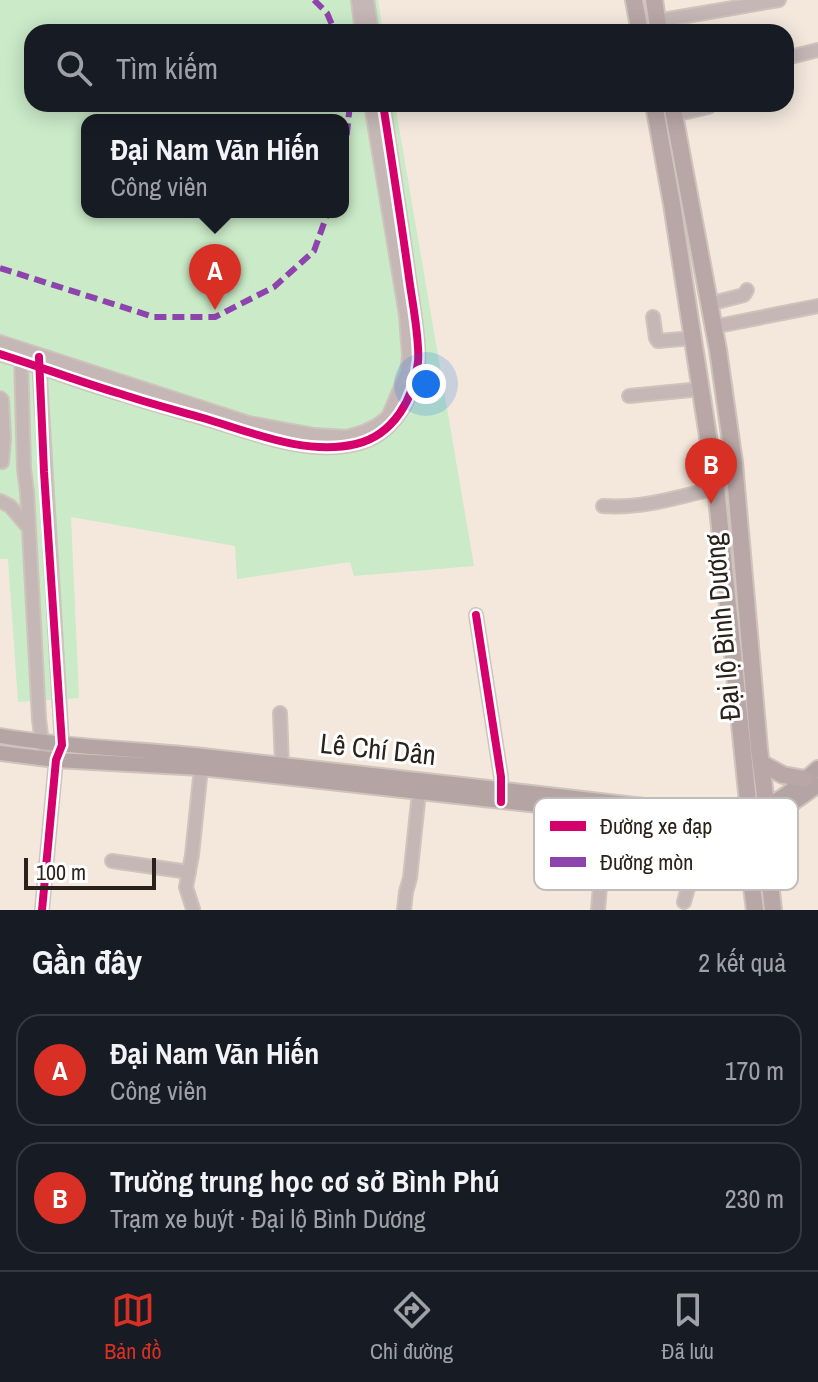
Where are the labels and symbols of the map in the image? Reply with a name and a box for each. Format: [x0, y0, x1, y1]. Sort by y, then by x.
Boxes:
pin: A [189, 244, 241, 310]
your location [406, 364, 446, 404]
pin: B [685, 438, 737, 504]
street label: Đại lộ Bình Dương [695, 532, 749, 722]
street label: Lê Chí Dân [318, 724, 438, 774]
legend [534, 798, 798, 890]
text: Đường xe đạp [600, 811, 712, 841]
text: Đường mòn [600, 847, 693, 877]
scale bar [24, 854, 156, 890]

